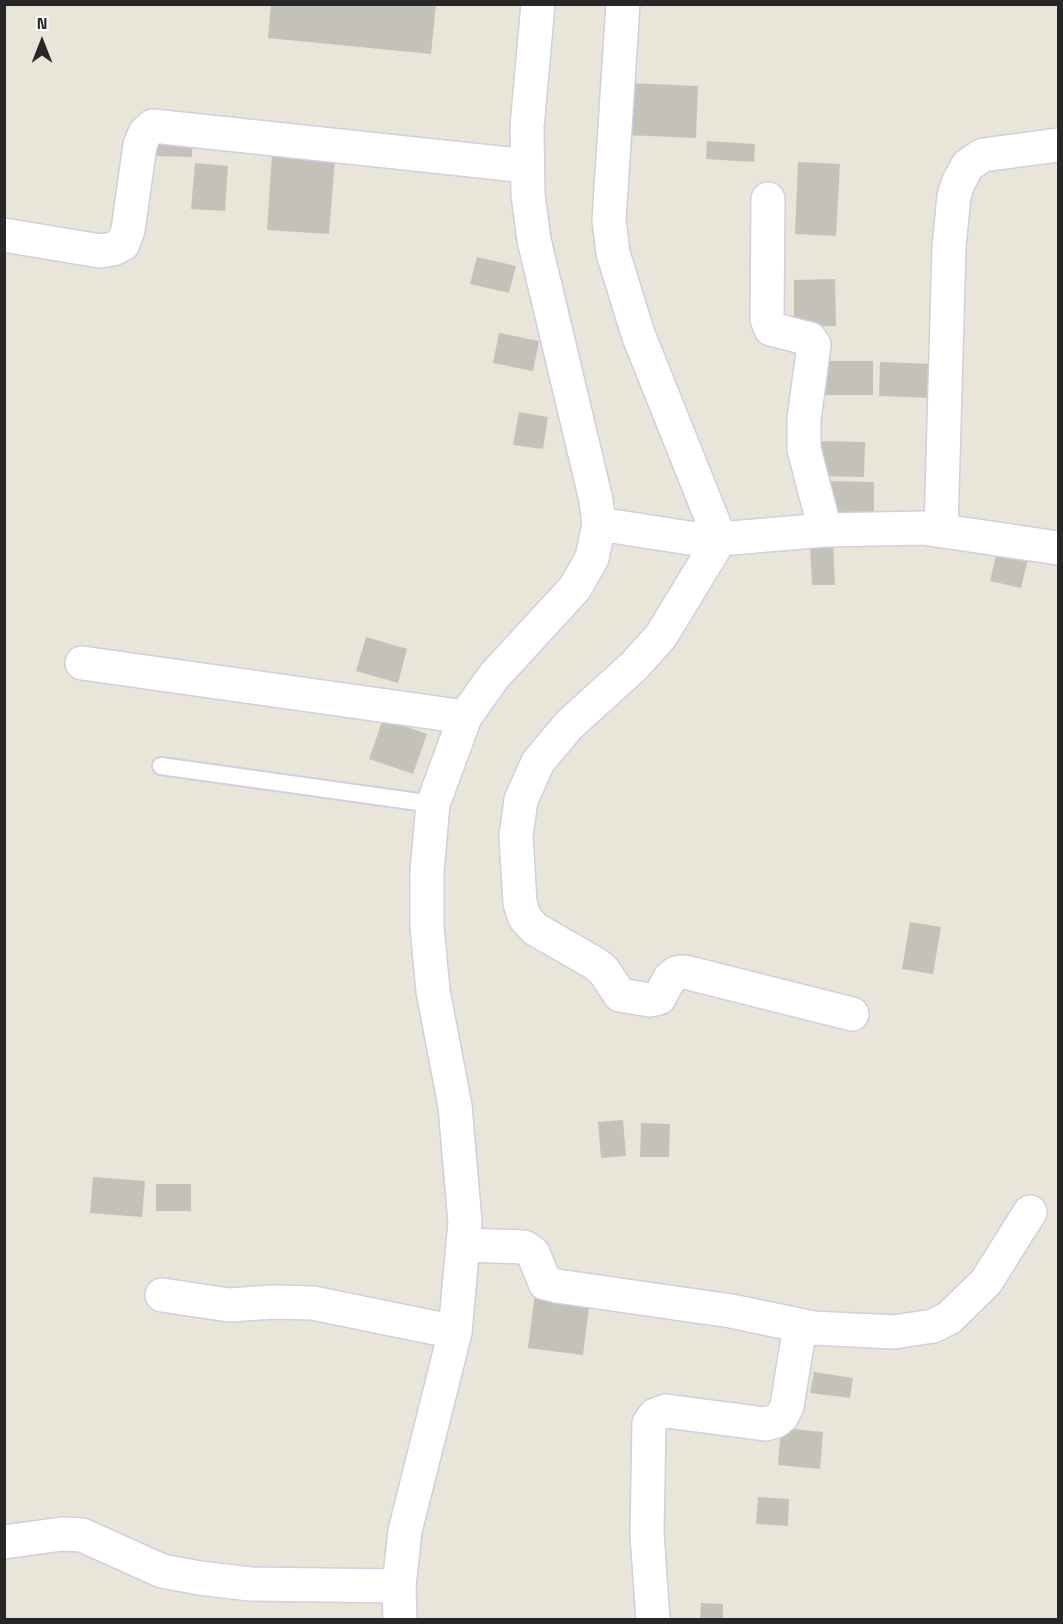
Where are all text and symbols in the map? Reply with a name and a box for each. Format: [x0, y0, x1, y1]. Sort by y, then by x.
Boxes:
north arrow [12, 12, 72, 72]
text: N [37, 13, 47, 34]

